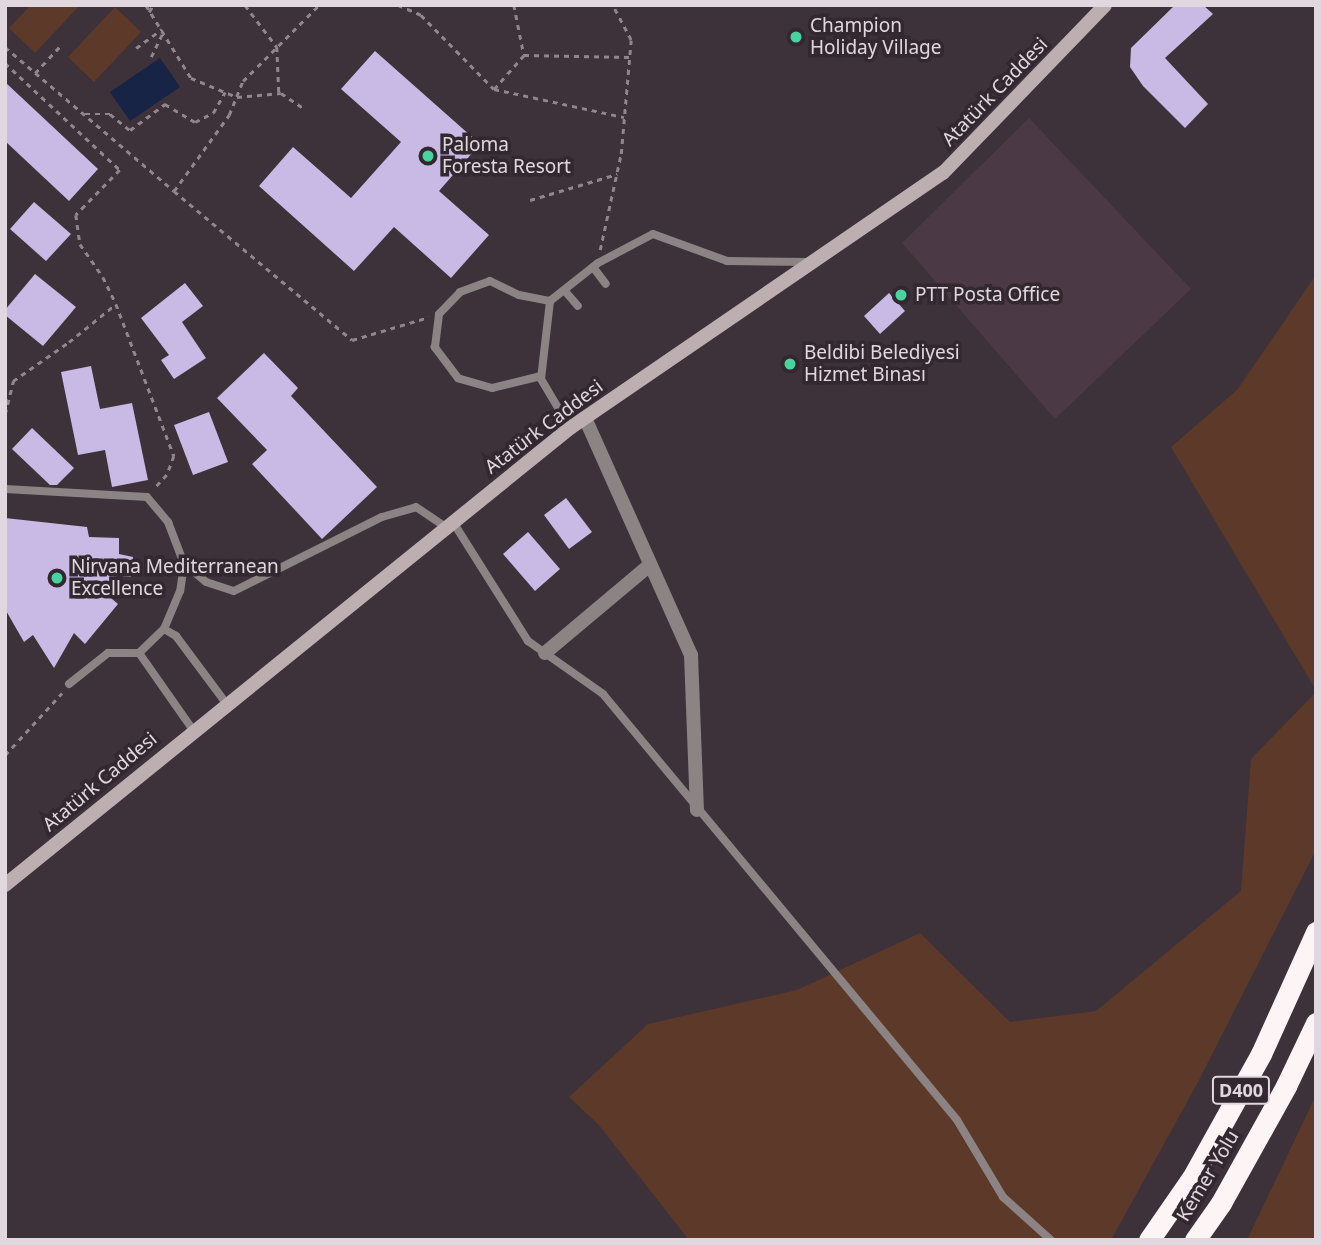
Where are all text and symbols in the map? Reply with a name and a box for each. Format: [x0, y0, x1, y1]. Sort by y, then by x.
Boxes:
place label: Champion Holiday Village [810, 15, 942, 59]
marker: Champion Holiday Village [788, 29, 804, 45]
street label: Atatürk Caddesi [937, 33, 1053, 151]
place label: Paloma Foresta Resort [442, 134, 571, 178]
marker: Paloma Foresta Resort [420, 148, 436, 164]
place label: PTT Posta Office [915, 284, 1060, 306]
marker: PTT Posta Office [893, 287, 909, 303]
place label: Beldibi Belediyesi Hizmet Binası [804, 342, 960, 386]
marker: Beldibi Belediyesi Hizmet Binası [782, 356, 798, 372]
street label: Atatürk Caddesi [480, 375, 608, 479]
place label: Nirvana Mediterranean Excellence [71, 556, 279, 600]
marker: Nirvana Mediterranean Excellence [49, 570, 65, 586]
street label: Atatürk Caddesi [38, 728, 162, 836]
road number: D400 [1211, 1076, 1271, 1105]
street label: Kemer Yolu [1172, 1127, 1244, 1225]

